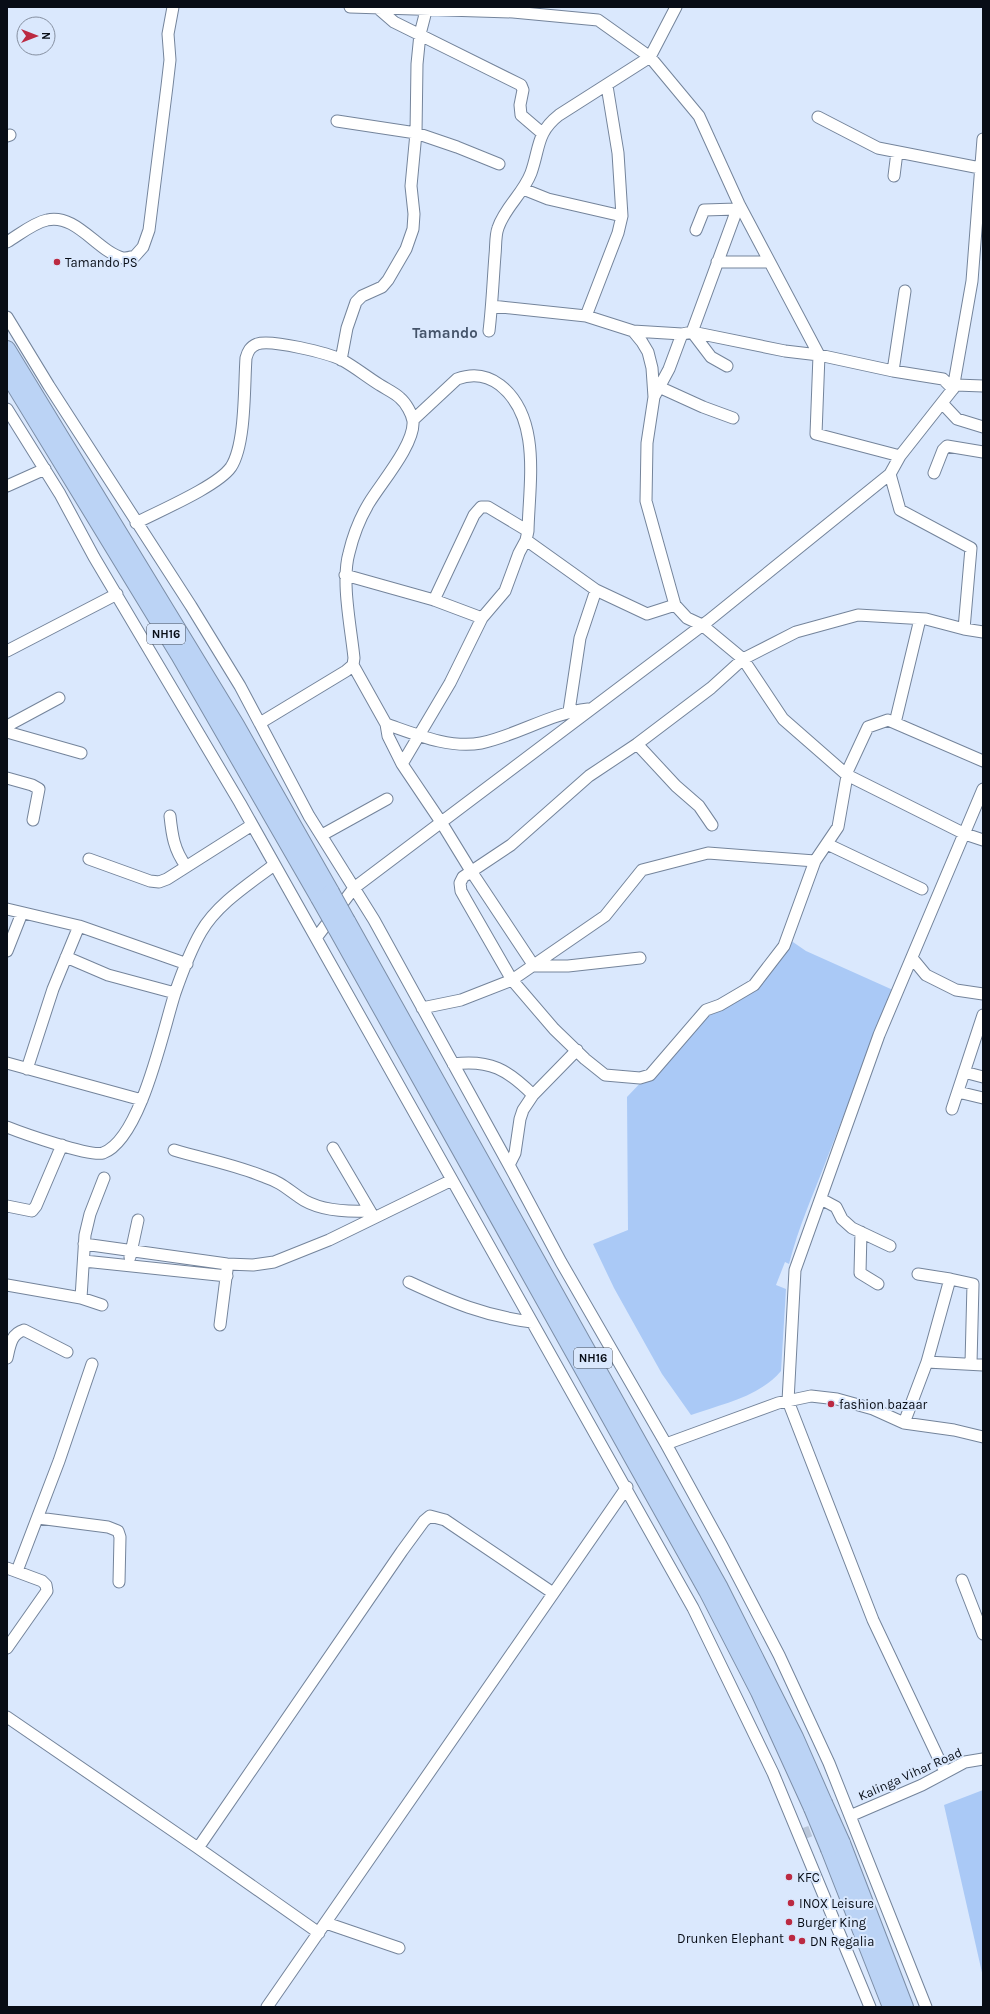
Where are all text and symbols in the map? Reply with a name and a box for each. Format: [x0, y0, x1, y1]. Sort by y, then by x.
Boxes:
north arrow [16, 16, 56, 56]
text: N [39, 32, 52, 40]
place label: Tamando PS [65, 255, 138, 270]
marker: Tamando PS [52, 257, 62, 267]
district label: Tamando [412, 324, 478, 342]
road number: NH16 [147, 624, 185, 644]
road number: NH16 [574, 1348, 612, 1368]
place label: fashion bazaar [839, 1397, 928, 1412]
marker: fashion bazaar [826, 1399, 836, 1409]
street label: Kalinga Vihar Road [856, 1744, 964, 1804]
place label: KFC [797, 1870, 820, 1885]
marker: KFC [784, 1872, 794, 1882]
place label: INOX Leisure [799, 1896, 874, 1911]
marker: INOX Leisure [786, 1898, 796, 1908]
place label: Burger King [797, 1915, 867, 1930]
marker: Burger King [784, 1917, 794, 1927]
place label: Drunken Elephant [677, 1931, 784, 1946]
marker: Drunken Elephant [787, 1933, 797, 1943]
place label: DN Regalia [810, 1934, 874, 1949]
marker: DN Regalia [797, 1936, 807, 1946]

